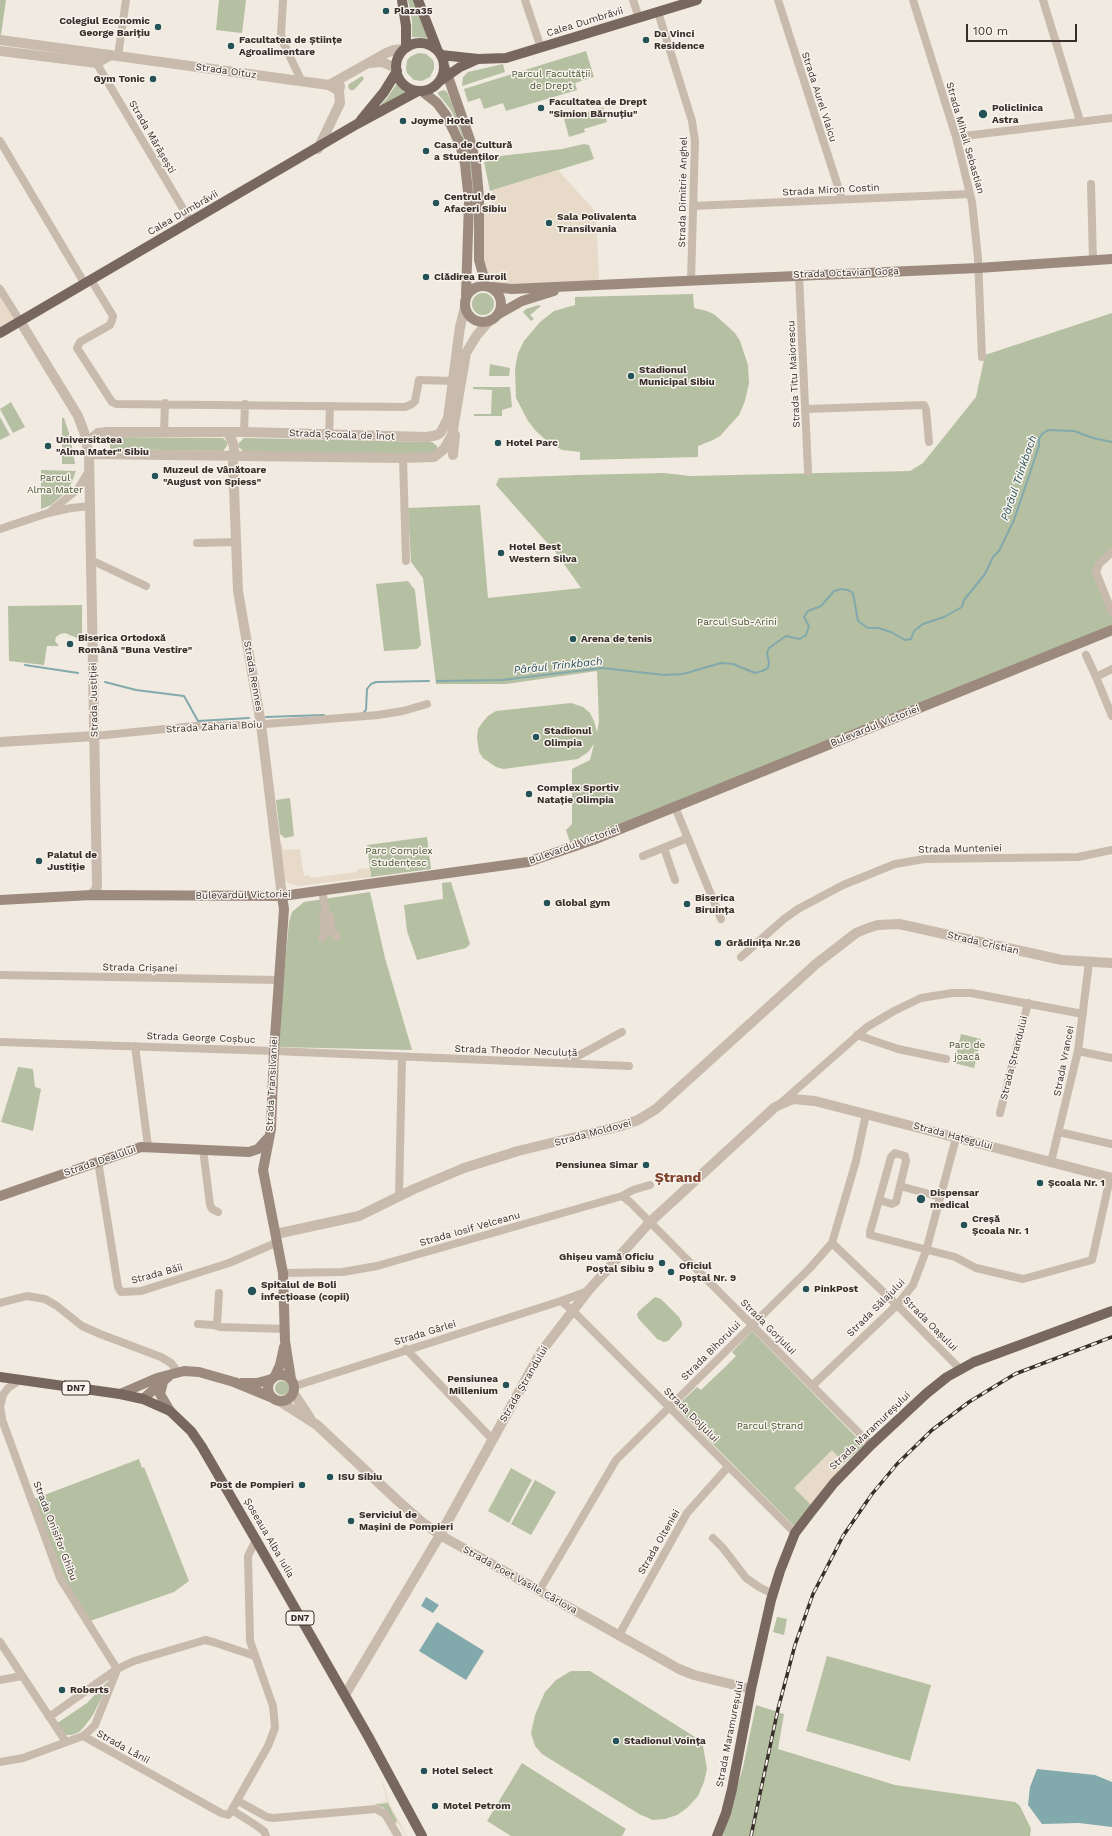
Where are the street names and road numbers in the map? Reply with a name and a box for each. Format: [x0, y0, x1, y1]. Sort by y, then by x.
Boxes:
street label: Calea Dumbrăvii [545, 5, 625, 39]
street label: Strada Aurel Vlaicu [799, 50, 839, 144]
street label: Strada Oituz [195, 61, 257, 81]
street label: Strada Mihail Sebastian [943, 81, 987, 195]
street label: Strada Mărășești [126, 98, 178, 176]
street label: Strada Dimitrie Anghel [676, 137, 690, 247]
street label: Strada Miron Costin [782, 181, 880, 199]
street label: Calea Dumbrăvii [146, 188, 220, 238]
street label: Strada Octavian Goga [793, 265, 899, 281]
street label: Strada Titu Maiorescu [785, 320, 803, 428]
street label: Strada Școala de Înot [289, 427, 395, 443]
street label: Strada Rennes [241, 640, 265, 712]
street label: Strada Justiției [87, 663, 101, 737]
street label: Bulevardul Victoriei [829, 703, 921, 749]
street label: Strada Zaharia Boiu [165, 718, 263, 736]
street label: Bulevardul Victoriei [527, 823, 621, 867]
street label: Strada Munteniei [918, 842, 1002, 856]
street label: Bulevardul Victoriei [195, 888, 291, 902]
street label: Strada Cristian [946, 929, 1020, 957]
street label: Strada Crișanei [103, 961, 177, 975]
street label: Strada Ștrandului [998, 1015, 1030, 1101]
street label: Strada Vrancei [1051, 1025, 1077, 1097]
street label: Strada George Coșbuc [146, 1030, 256, 1046]
street label: Strada Transilvaniei [264, 1036, 280, 1132]
street label: Strada Theodor Neculuță [454, 1043, 578, 1059]
street label: Strada Moldovei [553, 1117, 633, 1149]
street label: Strada Hațegului [912, 1120, 994, 1152]
street label: Strada Dealului [62, 1143, 138, 1179]
street label: Strada Iosif Velceanu [418, 1209, 522, 1249]
street label: Strada Băii [130, 1261, 184, 1287]
street label: Strada Sălajului [845, 1277, 907, 1339]
street label: Strada Oașului [900, 1294, 960, 1354]
street label: Strada Gorjului [738, 1297, 798, 1357]
street label: Strada Gârlei [393, 1318, 457, 1348]
street label: Strada Bihorului [679, 1319, 743, 1383]
street label: Strada Ștrandului [497, 1344, 551, 1424]
road number: DN7 [62, 1381, 90, 1395]
street label: Strada Doljului [661, 1385, 721, 1445]
street label: Strada Maramureșului [827, 1389, 913, 1473]
street label: Strada Onisifor Ghibu [30, 1480, 80, 1582]
street label: Șoseaua Alba Iulia [241, 1496, 297, 1580]
street label: Strada Olteniei [636, 1507, 682, 1577]
street label: Strada Poet Vasile Cârlova [461, 1544, 579, 1616]
road number: DN7 [286, 1611, 314, 1625]
street label: Strada Maramureșului [714, 1680, 746, 1788]
street label: Strada Lânii [94, 1728, 152, 1766]

